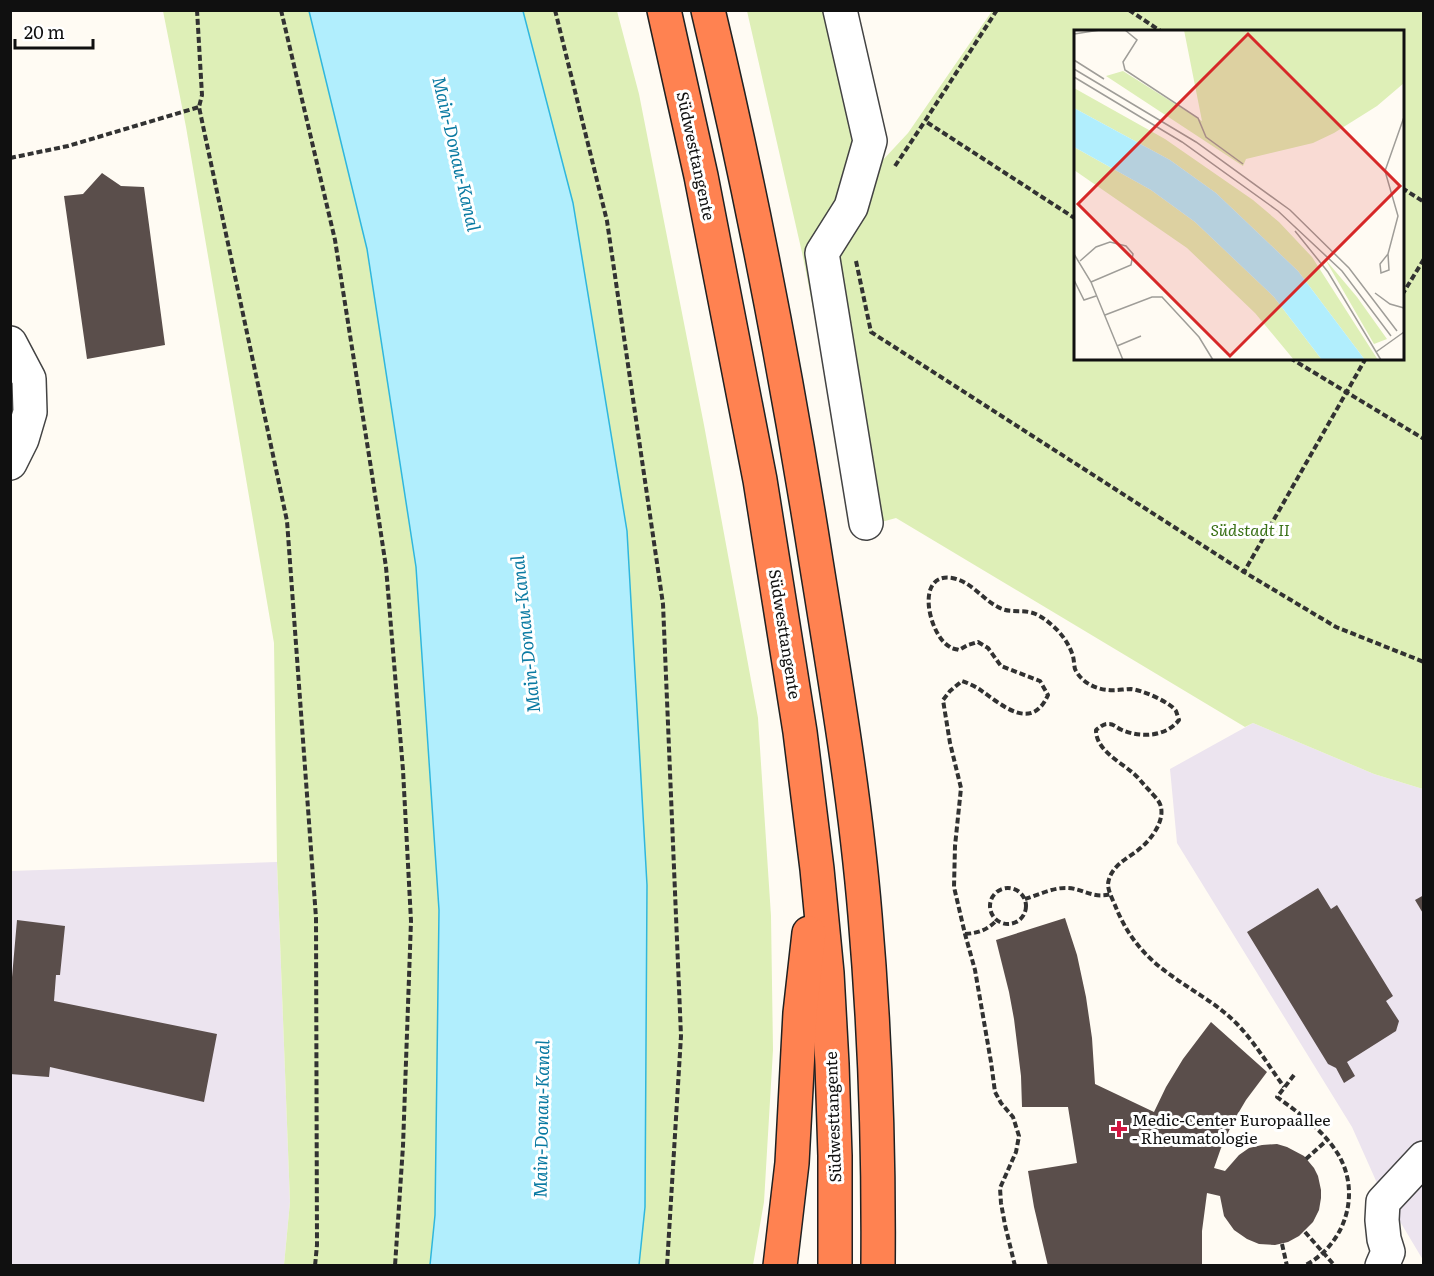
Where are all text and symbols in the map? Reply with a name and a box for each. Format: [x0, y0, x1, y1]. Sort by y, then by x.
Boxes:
scale bar [15, 12, 93, 50]
text: 20 m [24, 18, 65, 45]
inset map [1074, 30, 1404, 360]
water label: Main-Donau-Kanal [426, 73, 489, 235]
street label: Südwesttangente [672, 89, 722, 222]
park label: Südstadt II [1211, 517, 1290, 541]
water label: Main-Donau-Kanal [503, 553, 546, 714]
street label: Südwesttangente [764, 567, 808, 700]
water label: Main-Donau-Kanal [526, 1039, 555, 1198]
street label: Südwesttangente [818, 1051, 846, 1183]
place label: Medic-Center Europaallee - Rheumatologie [1132, 1107, 1331, 1149]
marker: Medic-Center Europaallee - Rheumatologie [1110, 1120, 1128, 1138]

